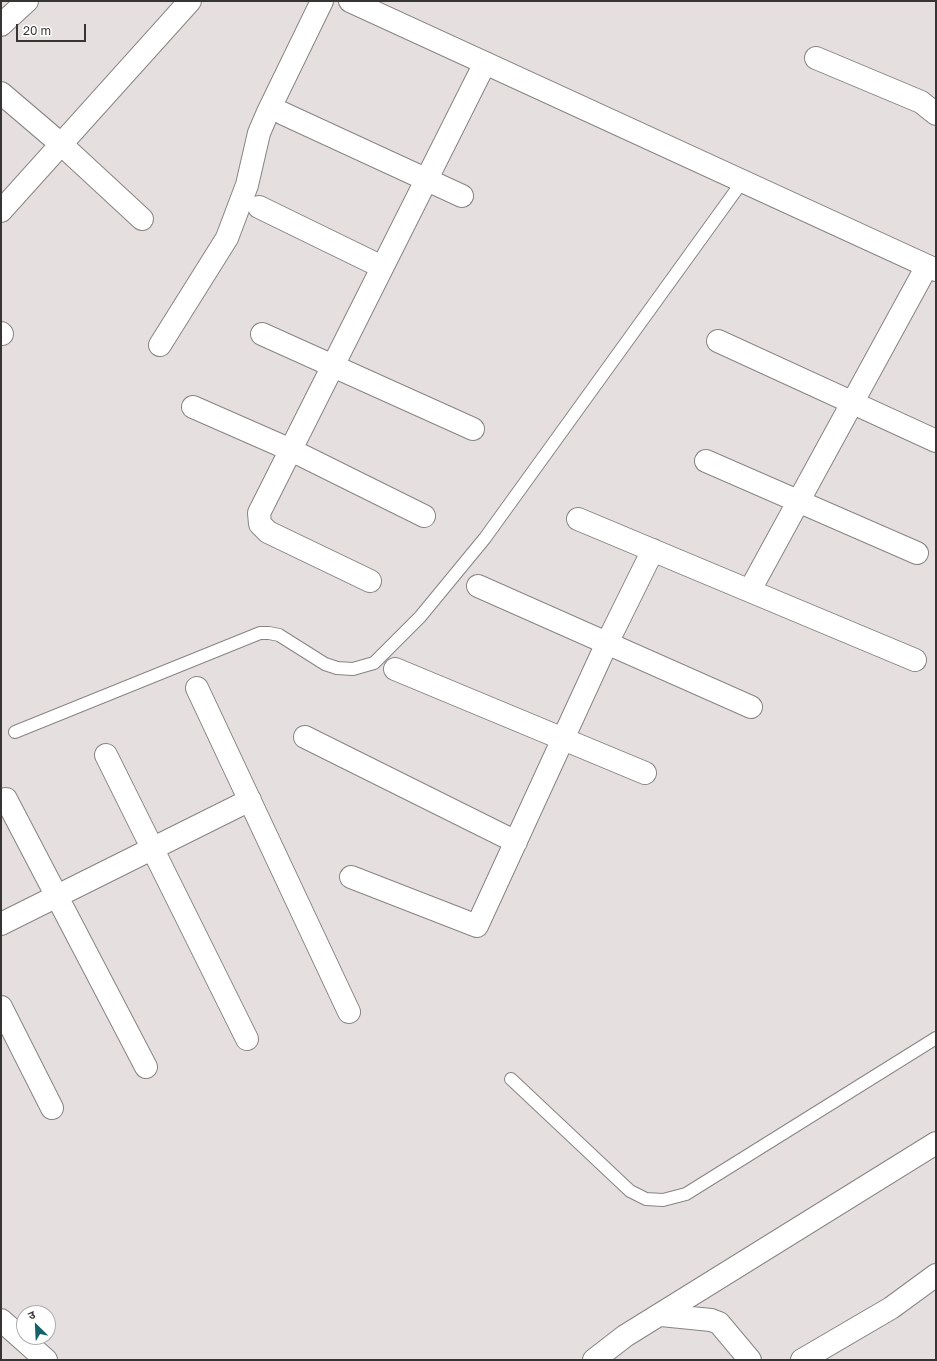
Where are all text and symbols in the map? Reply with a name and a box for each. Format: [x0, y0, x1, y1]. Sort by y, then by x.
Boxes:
scale bar [18, 16, 88, 42]
text: 20 m [23, 23, 51, 38]
north arrow [16, 1305, 56, 1345]
text: उ [26, 1307, 37, 1322]

